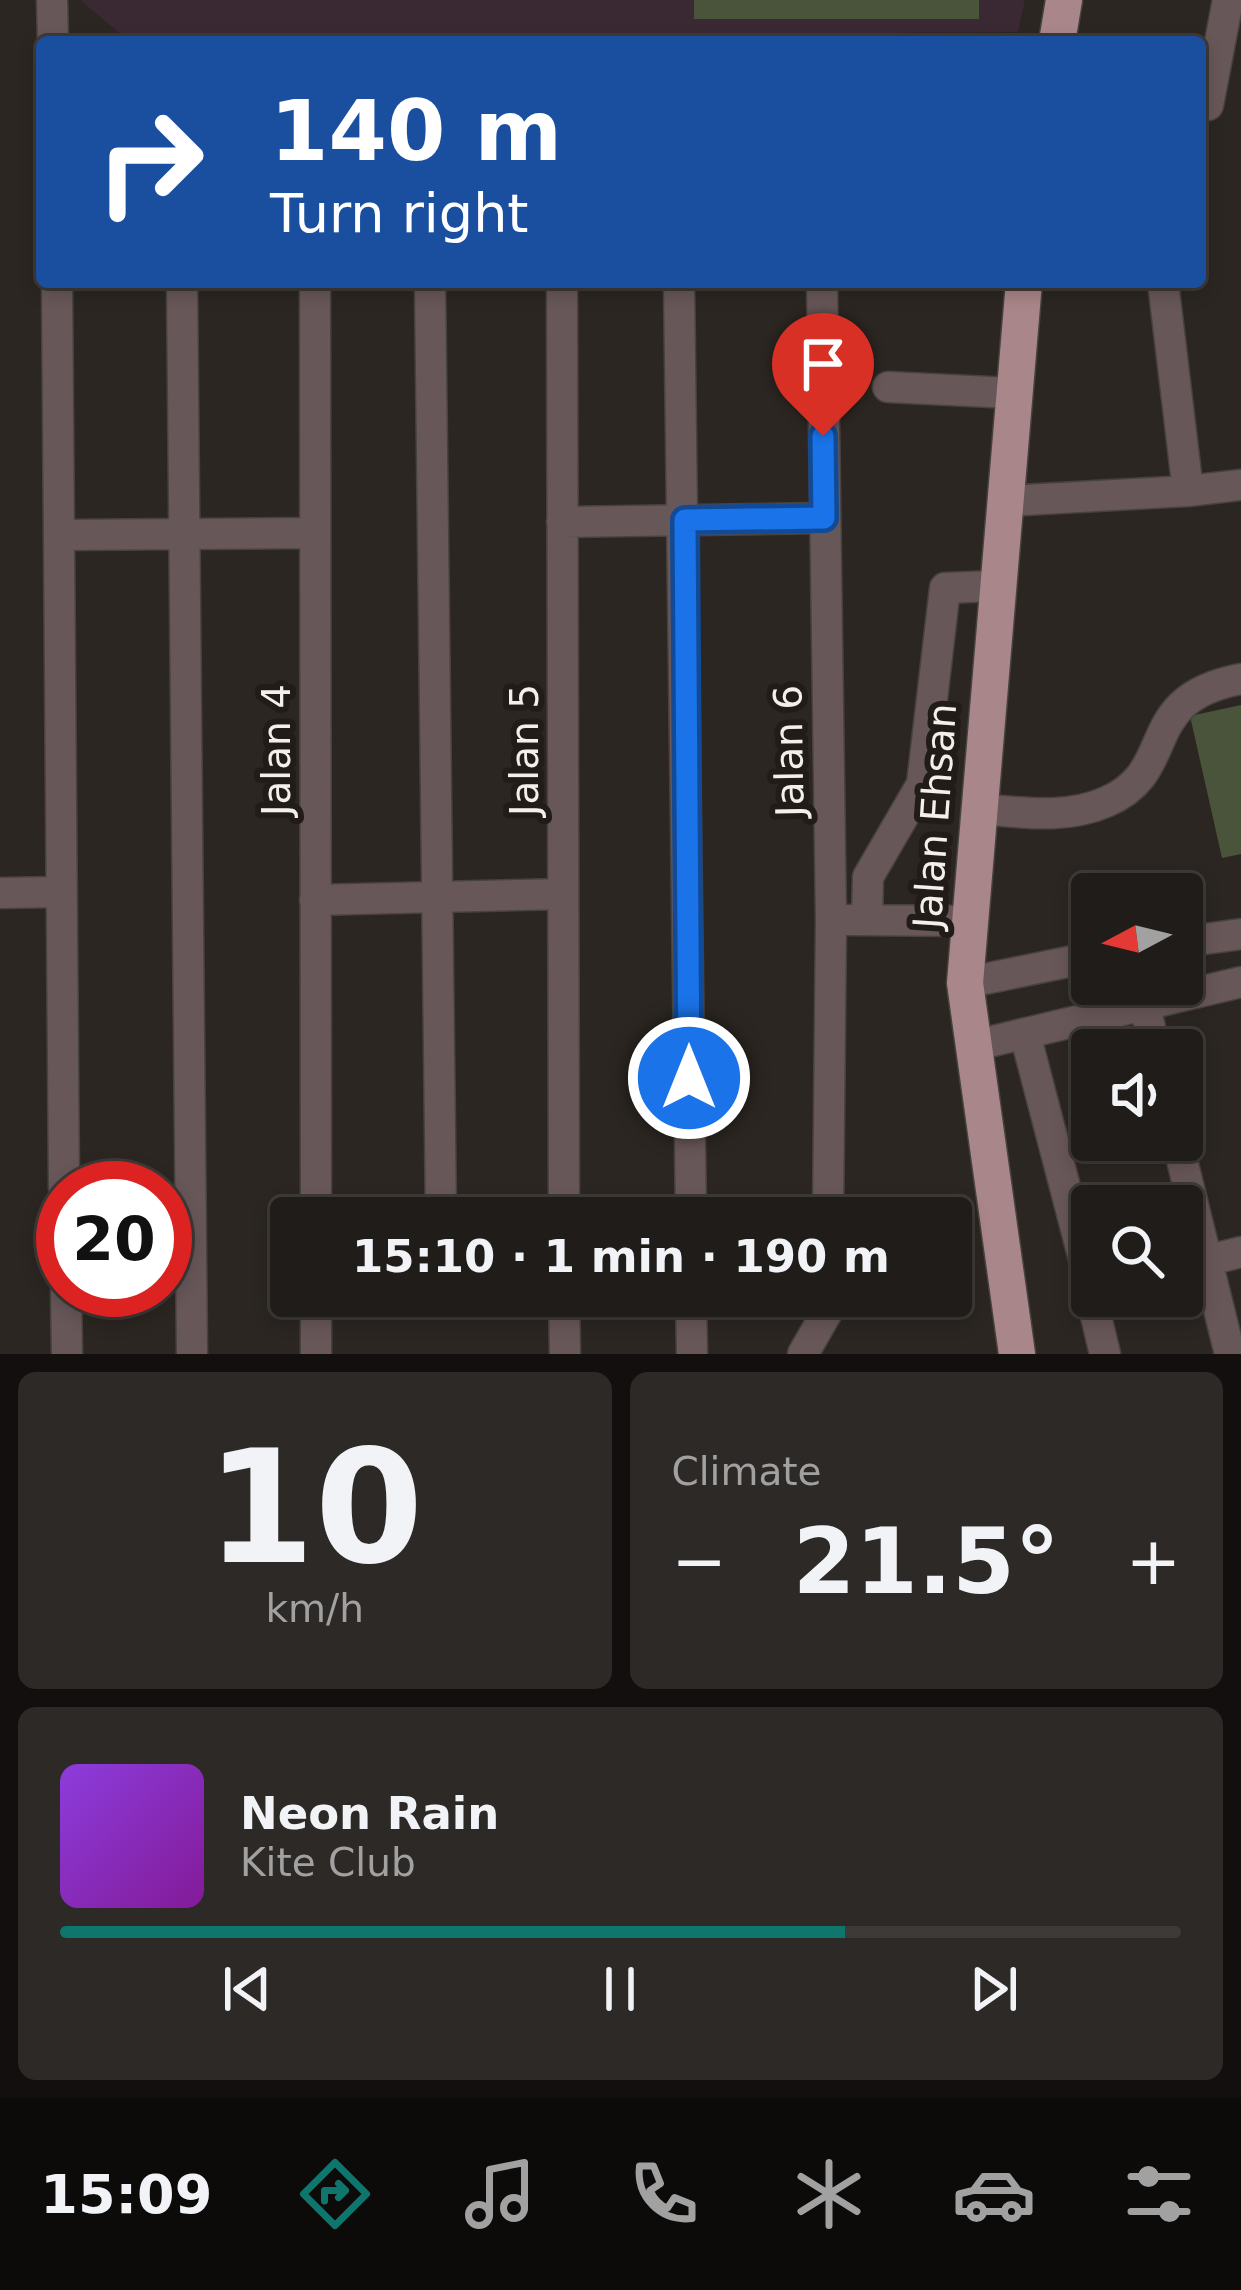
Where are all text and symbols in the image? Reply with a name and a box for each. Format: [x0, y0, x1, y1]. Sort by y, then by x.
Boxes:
text: 140 m [270, 82, 562, 180]
icon: right [72, 84, 228, 240]
text: Turn right [270, 182, 529, 245]
pin [772, 313, 874, 436]
icon: arrive [790, 331, 856, 397]
street label: Jalan 4 [254, 684, 299, 819]
street label: Jalan 5 [502, 684, 547, 819]
street label: Jalan 6 [765, 685, 813, 820]
street label: Jalan Ehsan [904, 702, 965, 933]
north arrow [1071, 873, 1203, 1005]
map controls [1071, 873, 1203, 1317]
position arrow [626, 1015, 752, 1141]
button: sound [1071, 1029, 1203, 1161]
speed limit sign: 20 [36, 1161, 192, 1317]
button: search [1071, 1185, 1203, 1317]
text: 15:10 · 1 min · 190 m [352, 1230, 890, 1283]
text: 10 [206, 1417, 423, 1599]
text: Climate [672, 1449, 822, 1494]
text: 21.5° [793, 1509, 1060, 1614]
text: − [672, 1523, 727, 1600]
text: + [1126, 1523, 1181, 1600]
text: km/h [266, 1586, 364, 1631]
text: Neon Rain [240, 1787, 499, 1840]
text: Kite Club [240, 1840, 416, 1885]
icon: previous [214, 1956, 280, 2022]
icon: pause [587, 1956, 653, 2022]
icon: next [961, 1956, 1027, 2022]
icon: directions [293, 2152, 377, 2236]
icon: music [458, 2152, 542, 2236]
icon: phone [622, 2152, 706, 2236]
icon: climate [787, 2152, 871, 2236]
icon: car [952, 2152, 1036, 2236]
icon: filters [1117, 2152, 1201, 2236]
text: 15:09 [40, 2163, 212, 2226]

